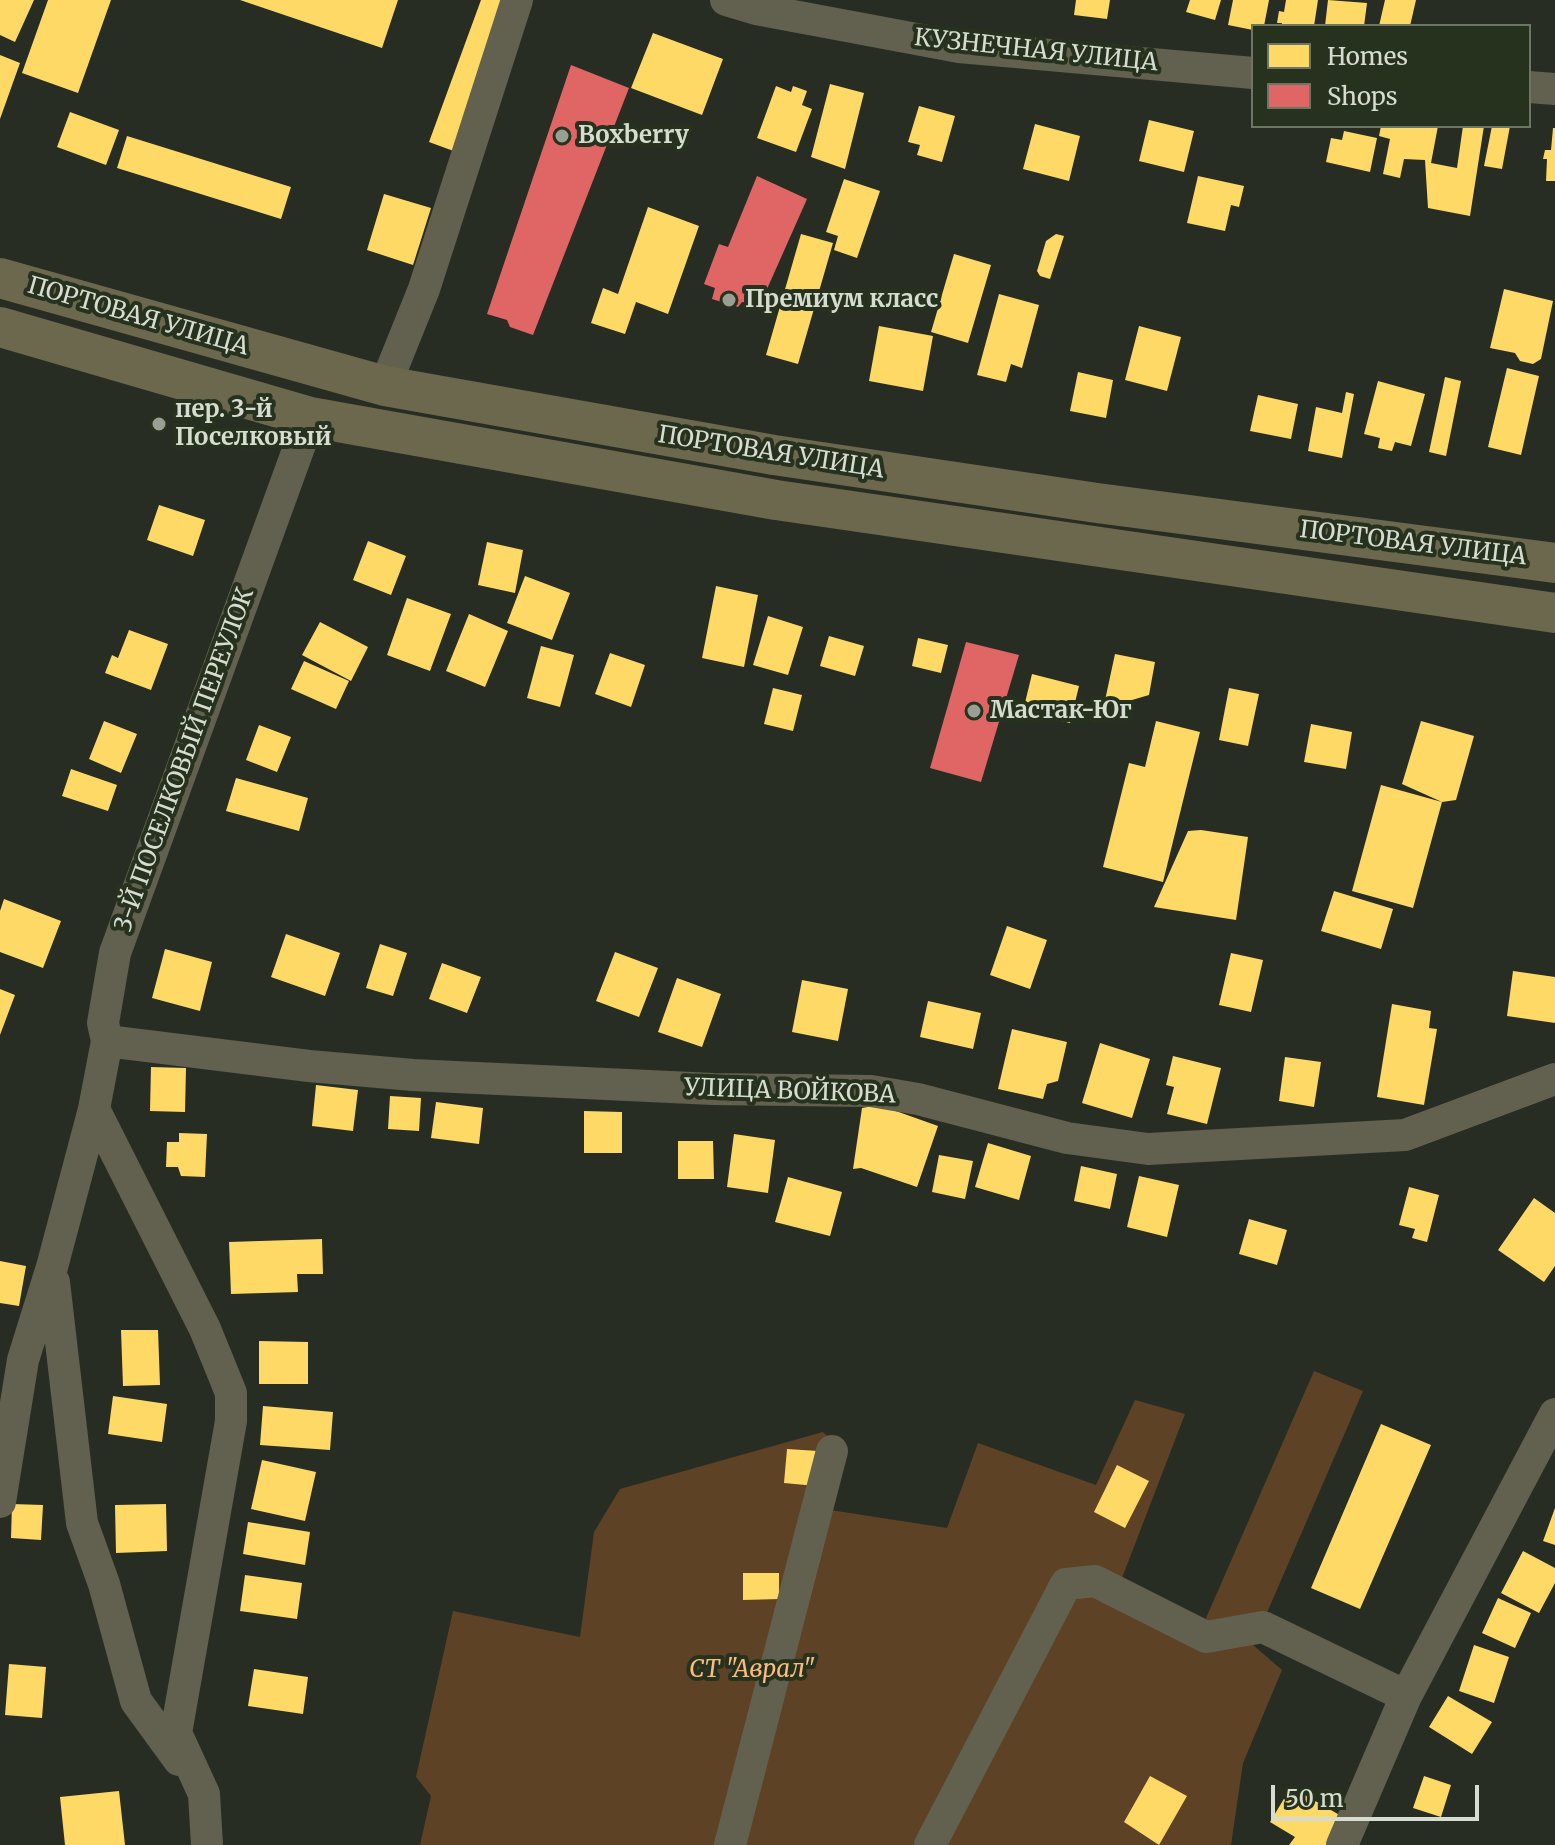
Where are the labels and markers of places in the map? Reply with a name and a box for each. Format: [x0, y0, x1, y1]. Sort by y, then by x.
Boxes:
place label: Boxberry [578, 122, 689, 150]
marker: Boxberry [553, 127, 571, 145]
place label: Премиум класс [745, 286, 938, 314]
marker: Премиум класс [720, 291, 738, 309]
place label: пер. 3-й Поселковый [175, 396, 332, 452]
marker: пер. 3-й Поселковый [150, 415, 168, 433]
place label: Мастак-Юг [990, 697, 1132, 725]
marker: Мастак-Юг [965, 702, 983, 720]

